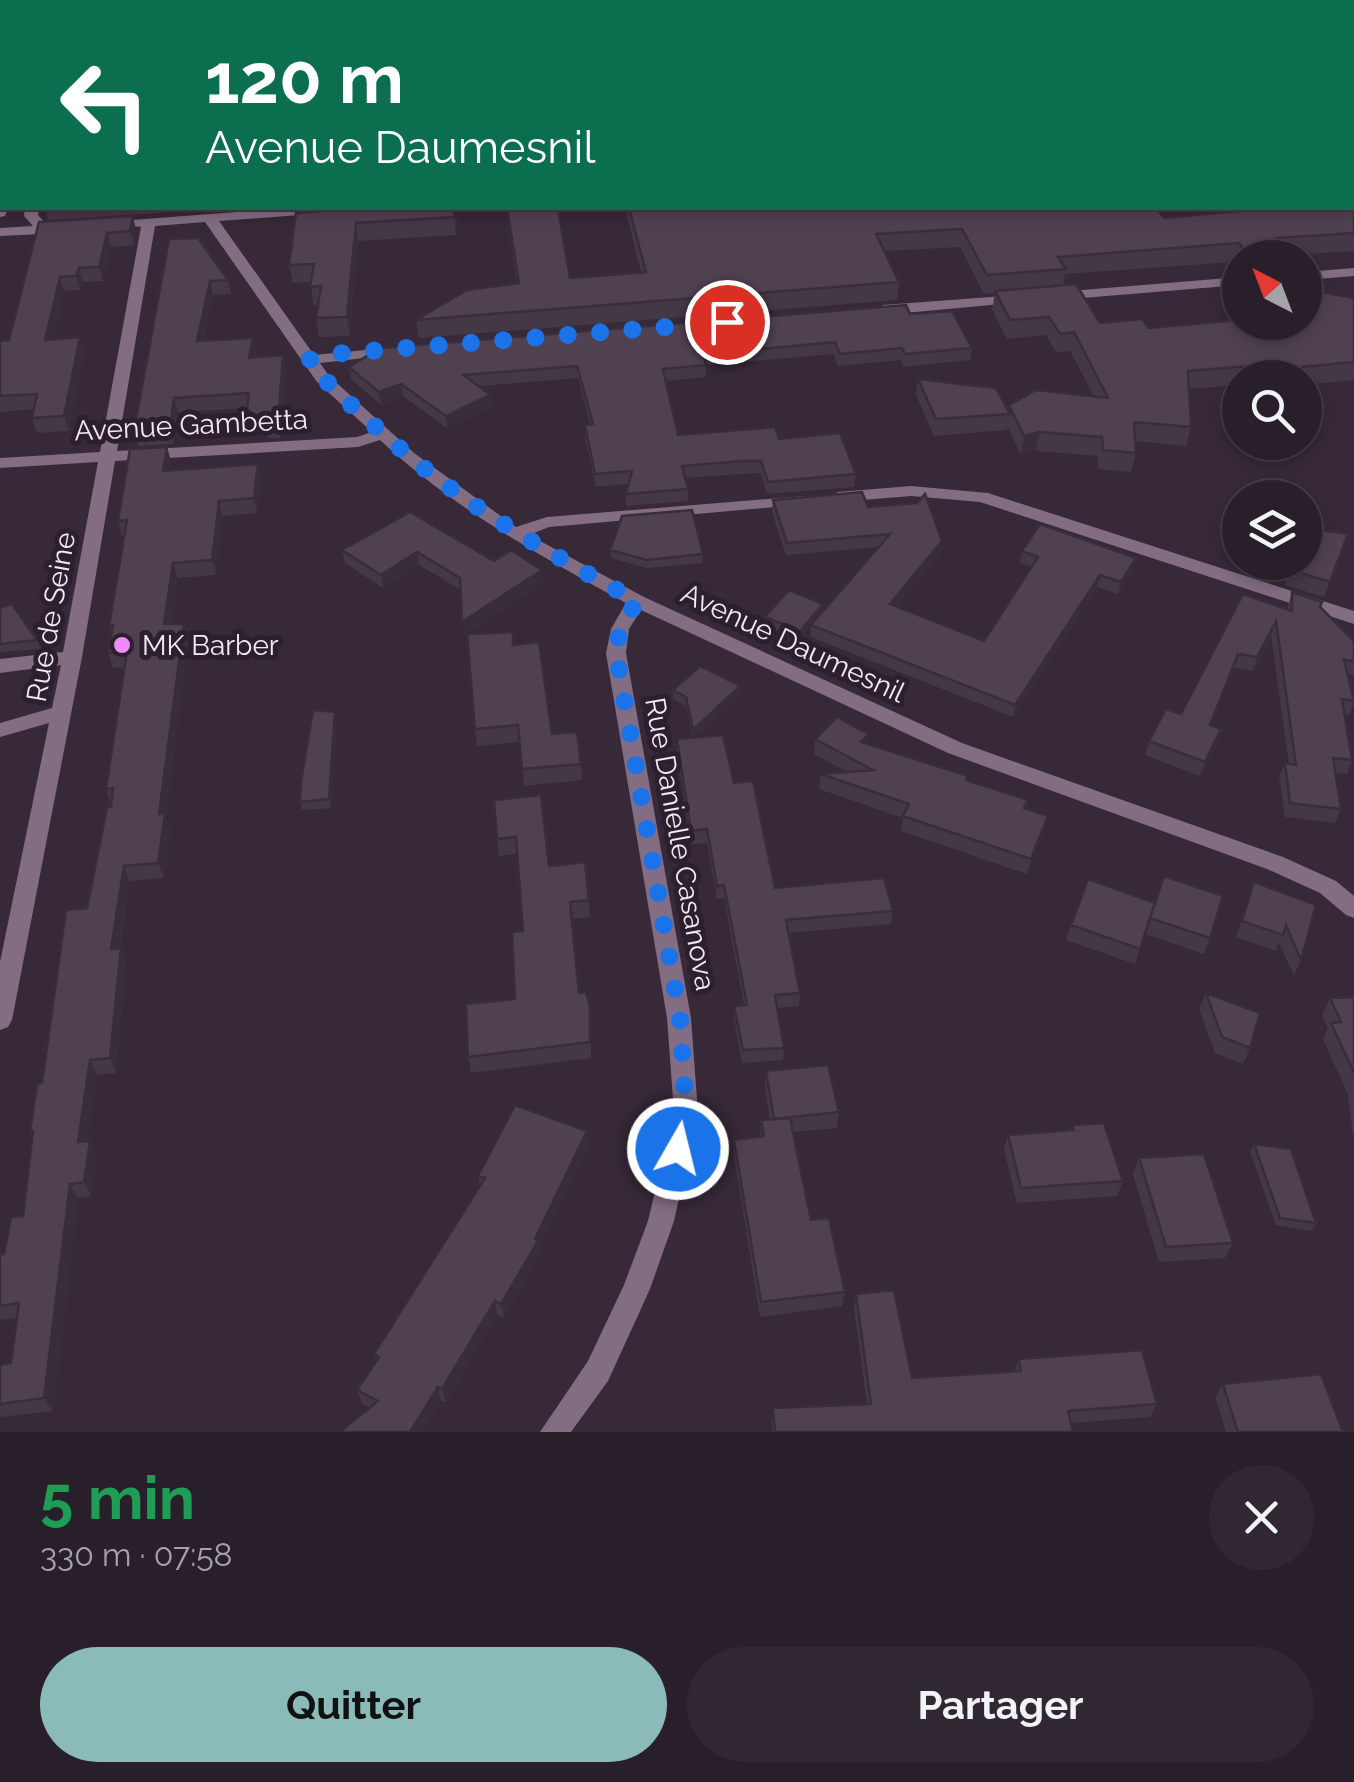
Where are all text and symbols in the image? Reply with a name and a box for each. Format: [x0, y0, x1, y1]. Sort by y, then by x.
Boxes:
text: 120 m [205, 37, 404, 119]
icon: left [40, 40, 170, 170]
text: Avenue Daumesnil [205, 121, 595, 174]
north arrow [1222, 240, 1322, 340]
map controls [1222, 240, 1322, 580]
pin [685, 280, 770, 365]
icon: arrive [700, 295, 755, 350]
button: search [1222, 360, 1322, 460]
street label: Avenue Gambetta [73, 402, 309, 448]
button: layers [1222, 480, 1322, 580]
street label: Rue de Seine [20, 530, 82, 704]
street label: Avenue Daumesnil [676, 577, 910, 709]
place label: MK Barber [142, 629, 279, 662]
marker: MK Barber [111, 634, 133, 656]
street label: Rue Danielle Casanova [638, 695, 722, 993]
position arrow [626, 1097, 730, 1201]
text: 5 min [40, 1463, 195, 1533]
button: close [1209, 1465, 1314, 1570]
text: 330 m · 07:58 [40, 1536, 233, 1573]
button: Quitter [40, 1647, 667, 1762]
button: Partager [687, 1647, 1314, 1762]

